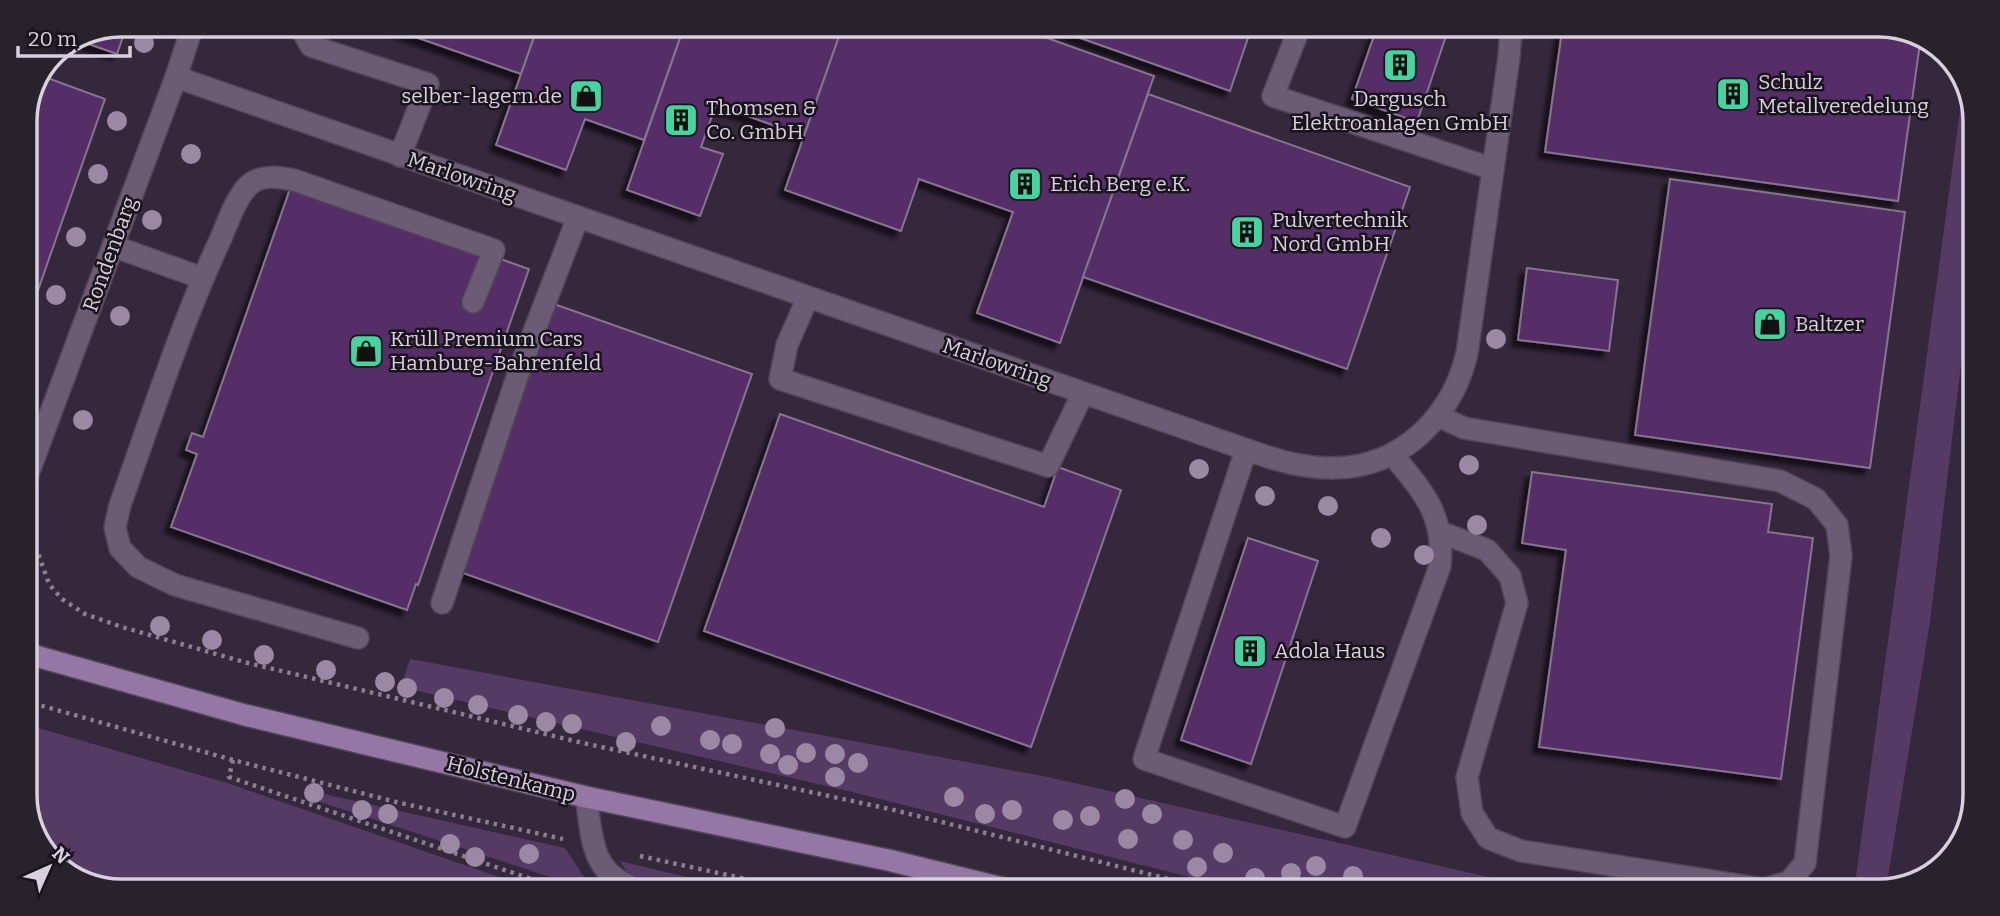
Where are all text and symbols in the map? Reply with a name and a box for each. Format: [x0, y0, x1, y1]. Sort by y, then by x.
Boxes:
scale bar [18, 14, 130, 58]
text: 20 m [28, 26, 77, 52]
building icon: Dargusch Elektroanlagen GmbH [1381, 46, 1419, 84]
place label: Schulz Metallveredelung [1758, 69, 1929, 119]
building icon: Schulz Metallveredelung [1714, 75, 1752, 113]
shop icon: selber-lagern.de [567, 77, 605, 115]
place label: selber-lagern.de [401, 83, 562, 109]
place label: Dargusch Elektroanlagen GmbH [1291, 86, 1509, 136]
place label: Thomsen & Co. GmbH [706, 95, 817, 145]
building icon: Thomsen & Co. GmbH [662, 101, 700, 139]
street label: Marlowring [404, 146, 520, 208]
building icon: Erich Berg e.K. [1006, 165, 1044, 203]
place label: Erich Berg e.K. [1050, 171, 1190, 197]
street label: Rondenbarg [77, 193, 143, 315]
place label: Pulvertechnik Nord GmbH [1272, 207, 1408, 257]
building icon: Pulvertechnik Nord GmbH [1228, 213, 1266, 251]
shop icon: Baltzer [1751, 305, 1789, 343]
place label: Baltzer [1795, 311, 1864, 337]
place label: Krüll Premium Cars Hamburg-Bahrenfeld [390, 326, 602, 376]
shop icon: Krüll Premium Cars Hamburg-Bahrenfeld [347, 332, 385, 370]
street label: Marlowring [939, 332, 1055, 394]
building icon: Adola Haus [1231, 632, 1269, 670]
place label: Adola Haus [1274, 638, 1385, 664]
street label: Holstenkamp [444, 750, 578, 808]
north arrow [14, 832, 84, 902]
text: N [47, 842, 74, 869]

